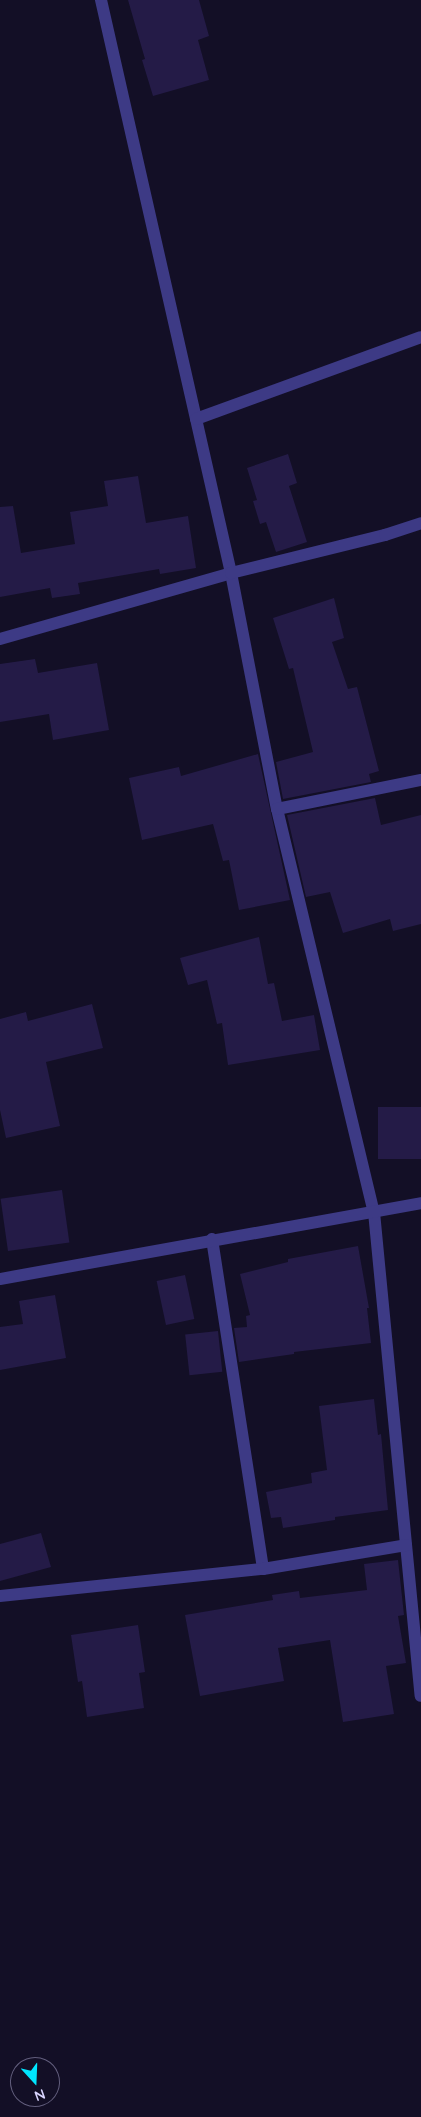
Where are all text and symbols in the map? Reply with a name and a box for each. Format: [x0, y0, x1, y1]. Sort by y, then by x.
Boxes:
north arrow [10, 2057, 60, 2107]
text: N [32, 2085, 48, 2105]

